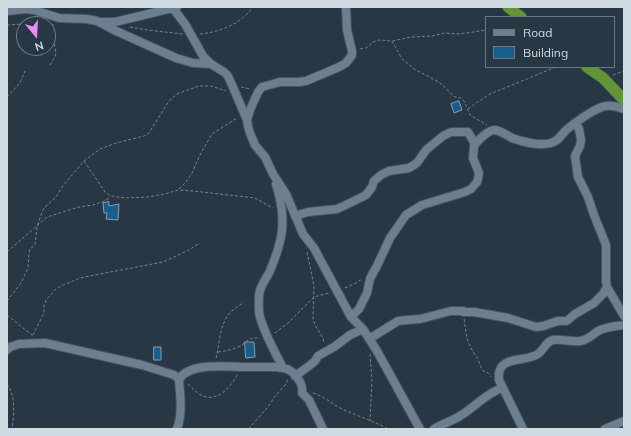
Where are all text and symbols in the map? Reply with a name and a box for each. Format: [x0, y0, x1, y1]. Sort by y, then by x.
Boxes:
north arrow [16, 16, 56, 56]
legend [485, 16, 615, 68]
text: Road [523, 25, 552, 40]
text: N [33, 39, 46, 54]
text: Building [523, 45, 568, 60]

